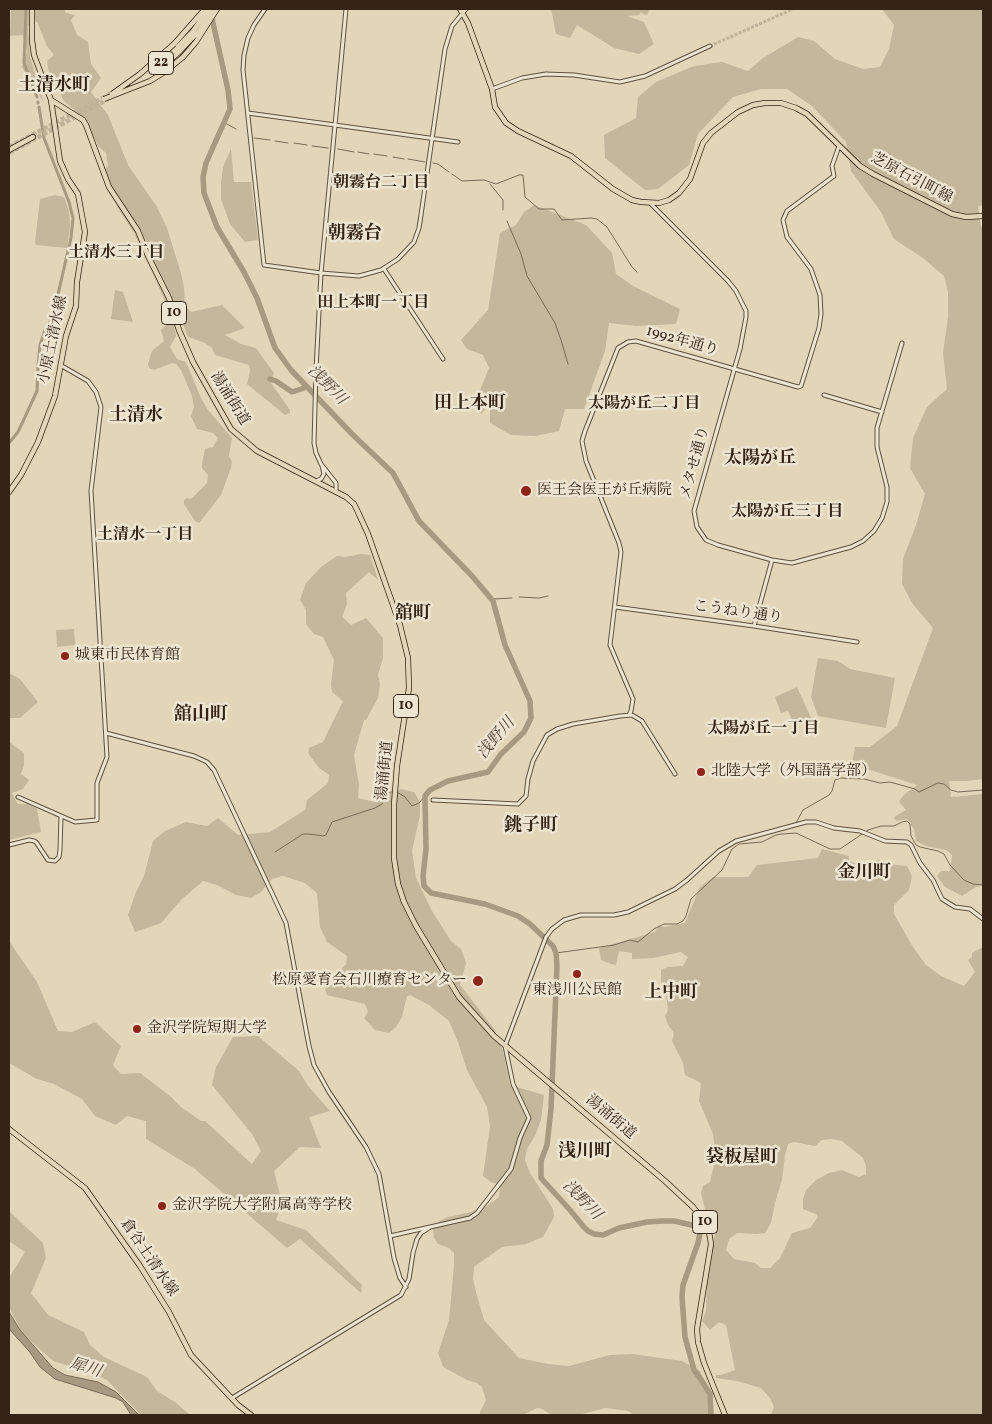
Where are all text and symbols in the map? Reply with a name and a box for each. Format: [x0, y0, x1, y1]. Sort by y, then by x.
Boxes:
road number: 22 [148, 52, 174, 74]
district label: 土清水町 [18, 76, 90, 98]
street label: 芝原石引町線 [867, 150, 955, 208]
district label: 朝霧台二丁目 [333, 174, 429, 194]
district label: 朝霧台 [328, 224, 382, 246]
district label: 土清水三丁目 [68, 244, 164, 264]
street label: 小原土清水線 [36, 294, 72, 386]
district label: 田上本町一丁目 [317, 294, 429, 314]
road number: 10 [162, 302, 186, 324]
street label: 1992年通り [644, 323, 720, 361]
water label: 浅野川 [302, 362, 350, 410]
street label: 湯涌街道 [205, 369, 253, 429]
district label: 田上本町 [434, 394, 506, 416]
district label: 太陽が丘二丁目 [588, 395, 700, 415]
district label: 土清水 [109, 406, 163, 428]
street label: メタせ通り [678, 424, 714, 502]
district label: 太陽が丘 [724, 449, 796, 471]
place label: 医王会医王が丘病院 [537, 482, 672, 500]
marker: 医王会医王が丘病院 [519, 484, 533, 498]
district label: 太陽が丘三丁目 [731, 503, 843, 523]
district label: 土清水一丁目 [97, 526, 193, 546]
street label: こうねり通り [692, 598, 784, 628]
district label: 舘町 [395, 604, 431, 626]
place label: 城東市民体育館 [75, 647, 180, 665]
marker: 城東市民体育館 [59, 650, 71, 662]
road number: 10 [394, 694, 418, 718]
district label: 舘山町 [174, 705, 228, 727]
water label: 浅野川 [474, 714, 520, 764]
district label: 太陽が丘一丁目 [707, 720, 819, 740]
street label: 湯涌街道 [374, 740, 398, 802]
place label: 北陸大学（外国語学部） [711, 763, 876, 781]
marker: 北陸大学（外国語学部） [695, 766, 707, 778]
district label: 銚子町 [504, 816, 558, 838]
district label: 金川町 [837, 863, 891, 885]
marker: 東浅川公民館 [571, 968, 583, 980]
place label: 松原愛育会石川療育センター [272, 972, 467, 990]
marker: 松原愛育会石川療育センター [471, 974, 485, 988]
place label: 東浅川公民館 [532, 982, 622, 1000]
district label: 上中町 [644, 983, 698, 1005]
place label: 金沢学院短期大学 [147, 1020, 267, 1038]
marker: 金沢学院短期大学 [131, 1023, 143, 1035]
street label: 湯涌街道 [581, 1092, 639, 1144]
district label: 浅川町 [558, 1142, 612, 1164]
district label: 袋板屋町 [706, 1148, 778, 1170]
water label: 浅野川 [557, 1177, 605, 1225]
place label: 金沢学院大学附属高等学校 [172, 1197, 352, 1215]
marker: 金沢学院大学附属高等学校 [156, 1200, 168, 1212]
road number: 10 [692, 1210, 718, 1234]
street label: 倉谷土清水線 [115, 1216, 181, 1300]
water label: 犀川 [67, 1355, 103, 1383]

